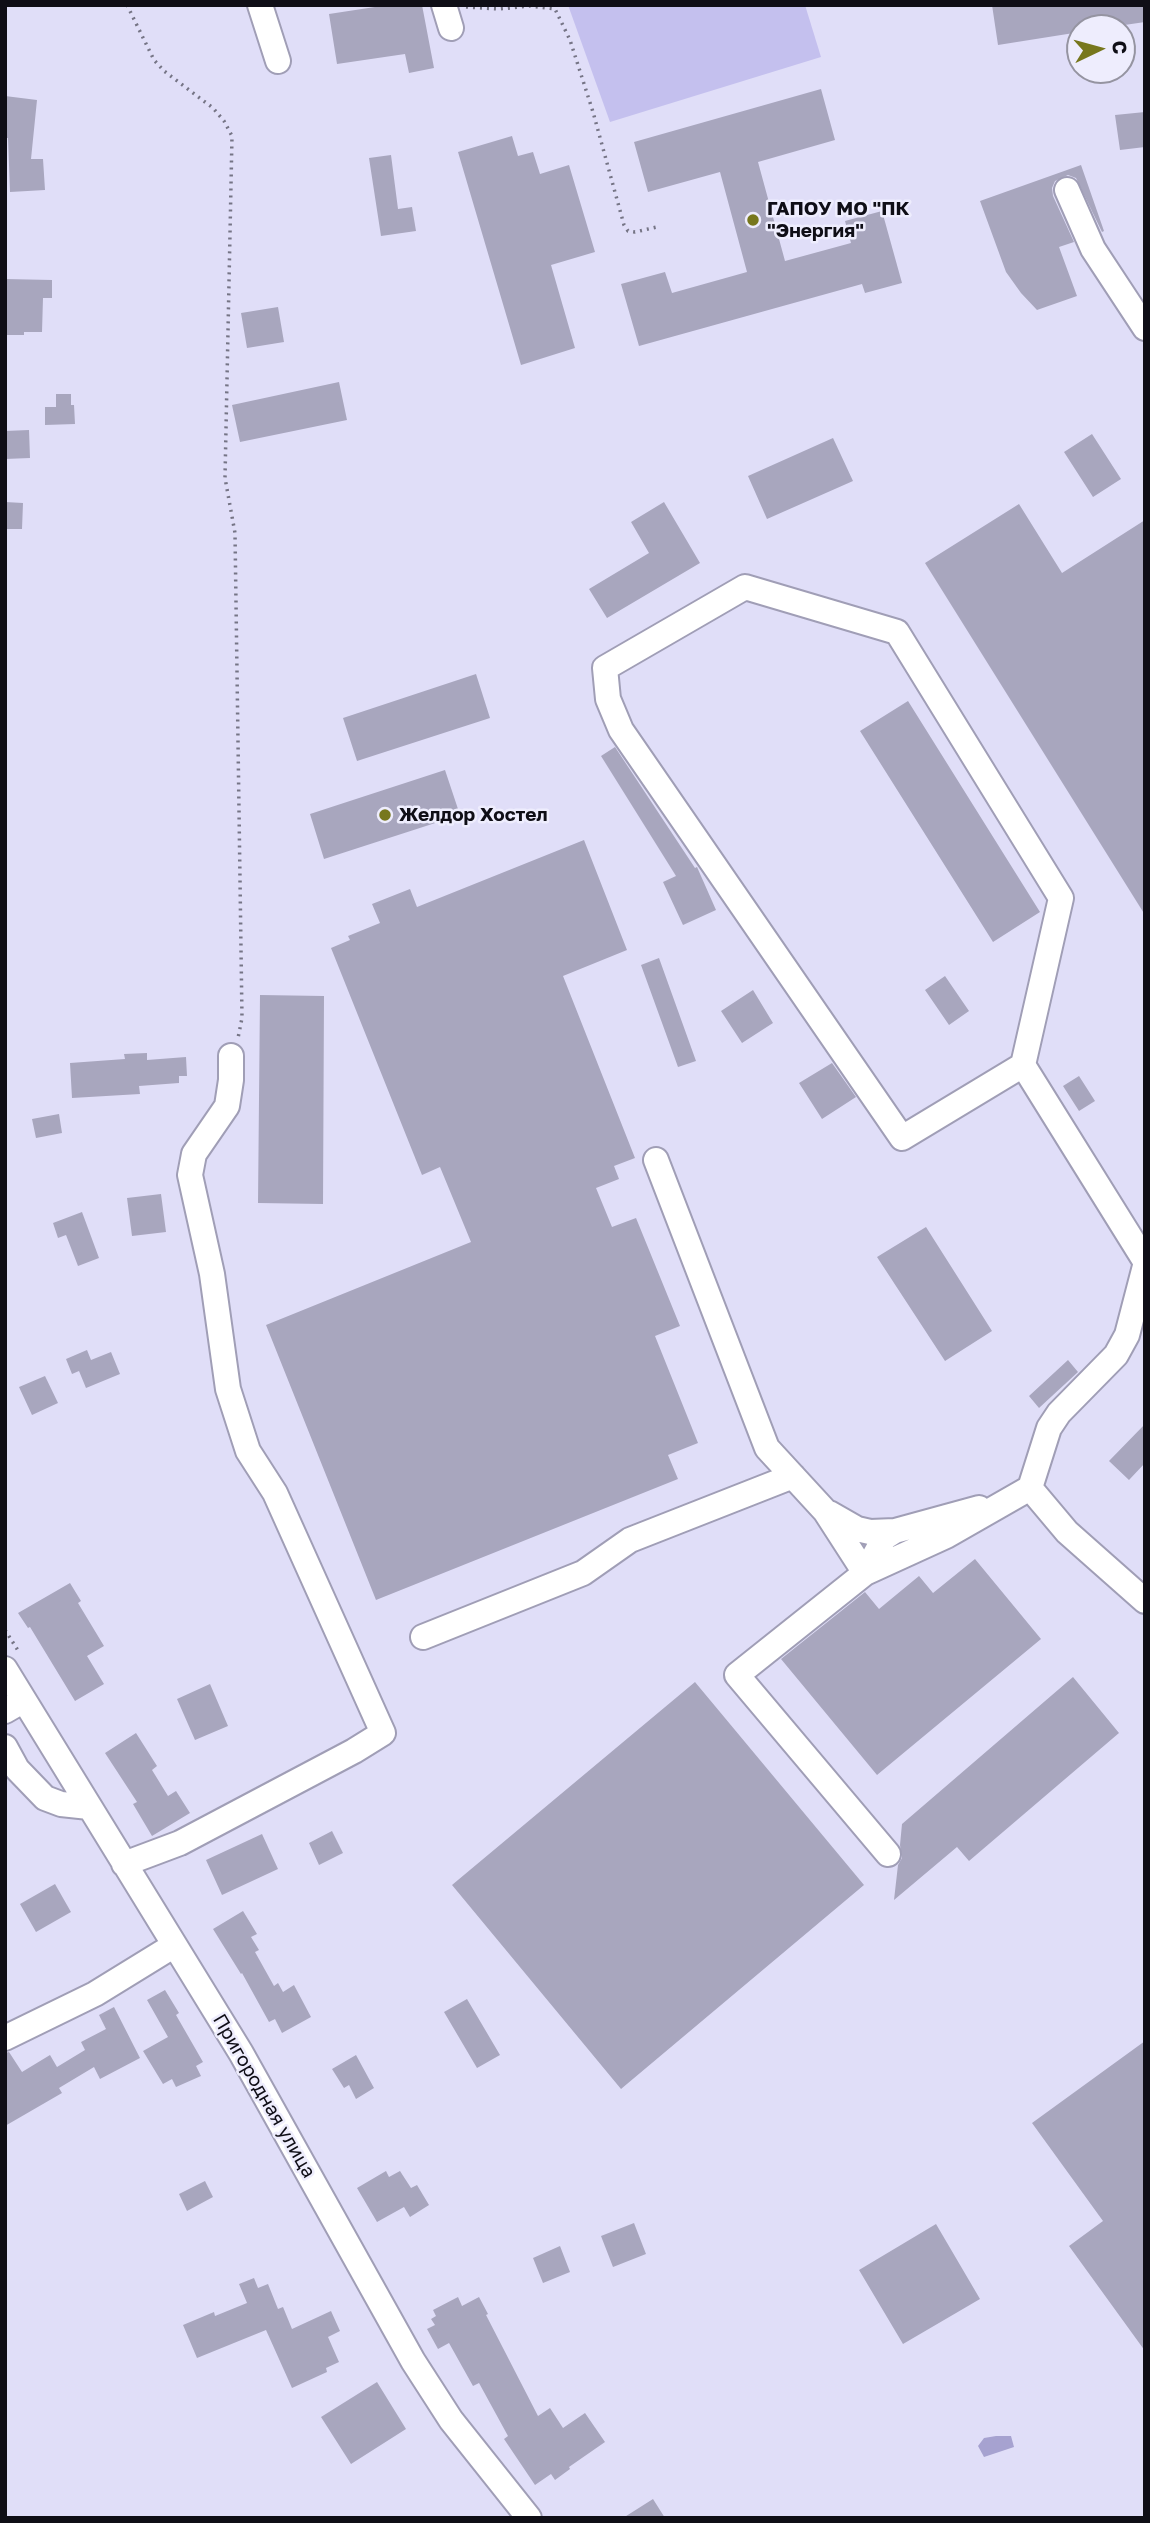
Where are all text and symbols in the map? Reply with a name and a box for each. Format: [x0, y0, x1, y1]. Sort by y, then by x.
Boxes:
north arrow [1066, 14, 1136, 84]
text: С [1108, 40, 1132, 55]
place label: ГАПОУ МО "ПК "Энергия" [767, 198, 909, 242]
marker: ГАПОУ МО "ПК "Энергия" [745, 212, 761, 228]
place label: Желдор Хостел [399, 804, 548, 826]
marker: Желдор Хостел [377, 807, 393, 823]
street label: Пригородная улица [208, 2010, 320, 2182]

